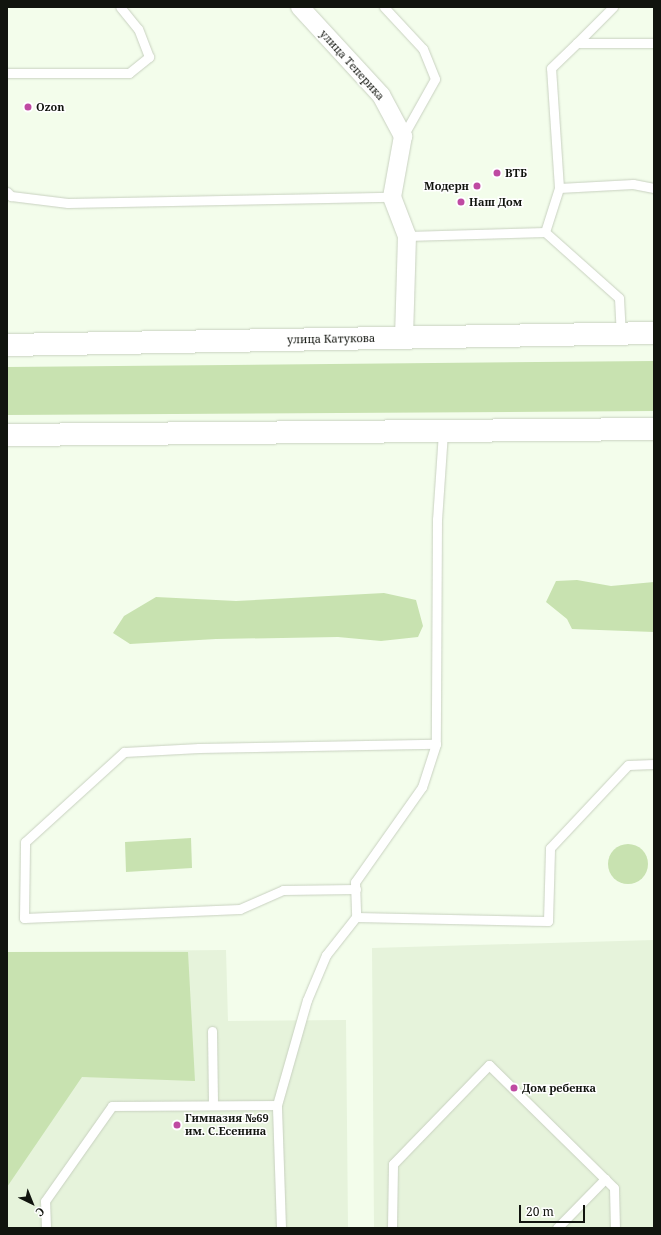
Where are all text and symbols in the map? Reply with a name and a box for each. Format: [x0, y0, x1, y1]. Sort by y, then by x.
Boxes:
street label: улица Теперика [317, 27, 387, 103]
place label: Ozon [36, 100, 65, 114]
marker: Ozon [23, 102, 33, 112]
place label: ВТБ [505, 166, 527, 180]
marker: ВТБ [492, 168, 502, 178]
place label: Модерн [424, 179, 469, 193]
marker: Модерн [472, 181, 482, 191]
place label: Наш Дом [469, 195, 522, 209]
marker: Наш Дом [456, 197, 466, 207]
street label: улица Катукова [287, 332, 375, 346]
place label: Дом ребенка [522, 1081, 596, 1095]
marker: Дом ребенка [509, 1083, 519, 1093]
place label: Гимназия №69 им. С.Есенина [185, 1112, 269, 1138]
marker: Гимназия №69 им. С.Есенина [172, 1120, 182, 1130]
north arrow [12, 1183, 52, 1223]
scale bar [521, 1197, 587, 1223]
text: 20 m [526, 1203, 554, 1220]
text: С [33, 1204, 48, 1220]

